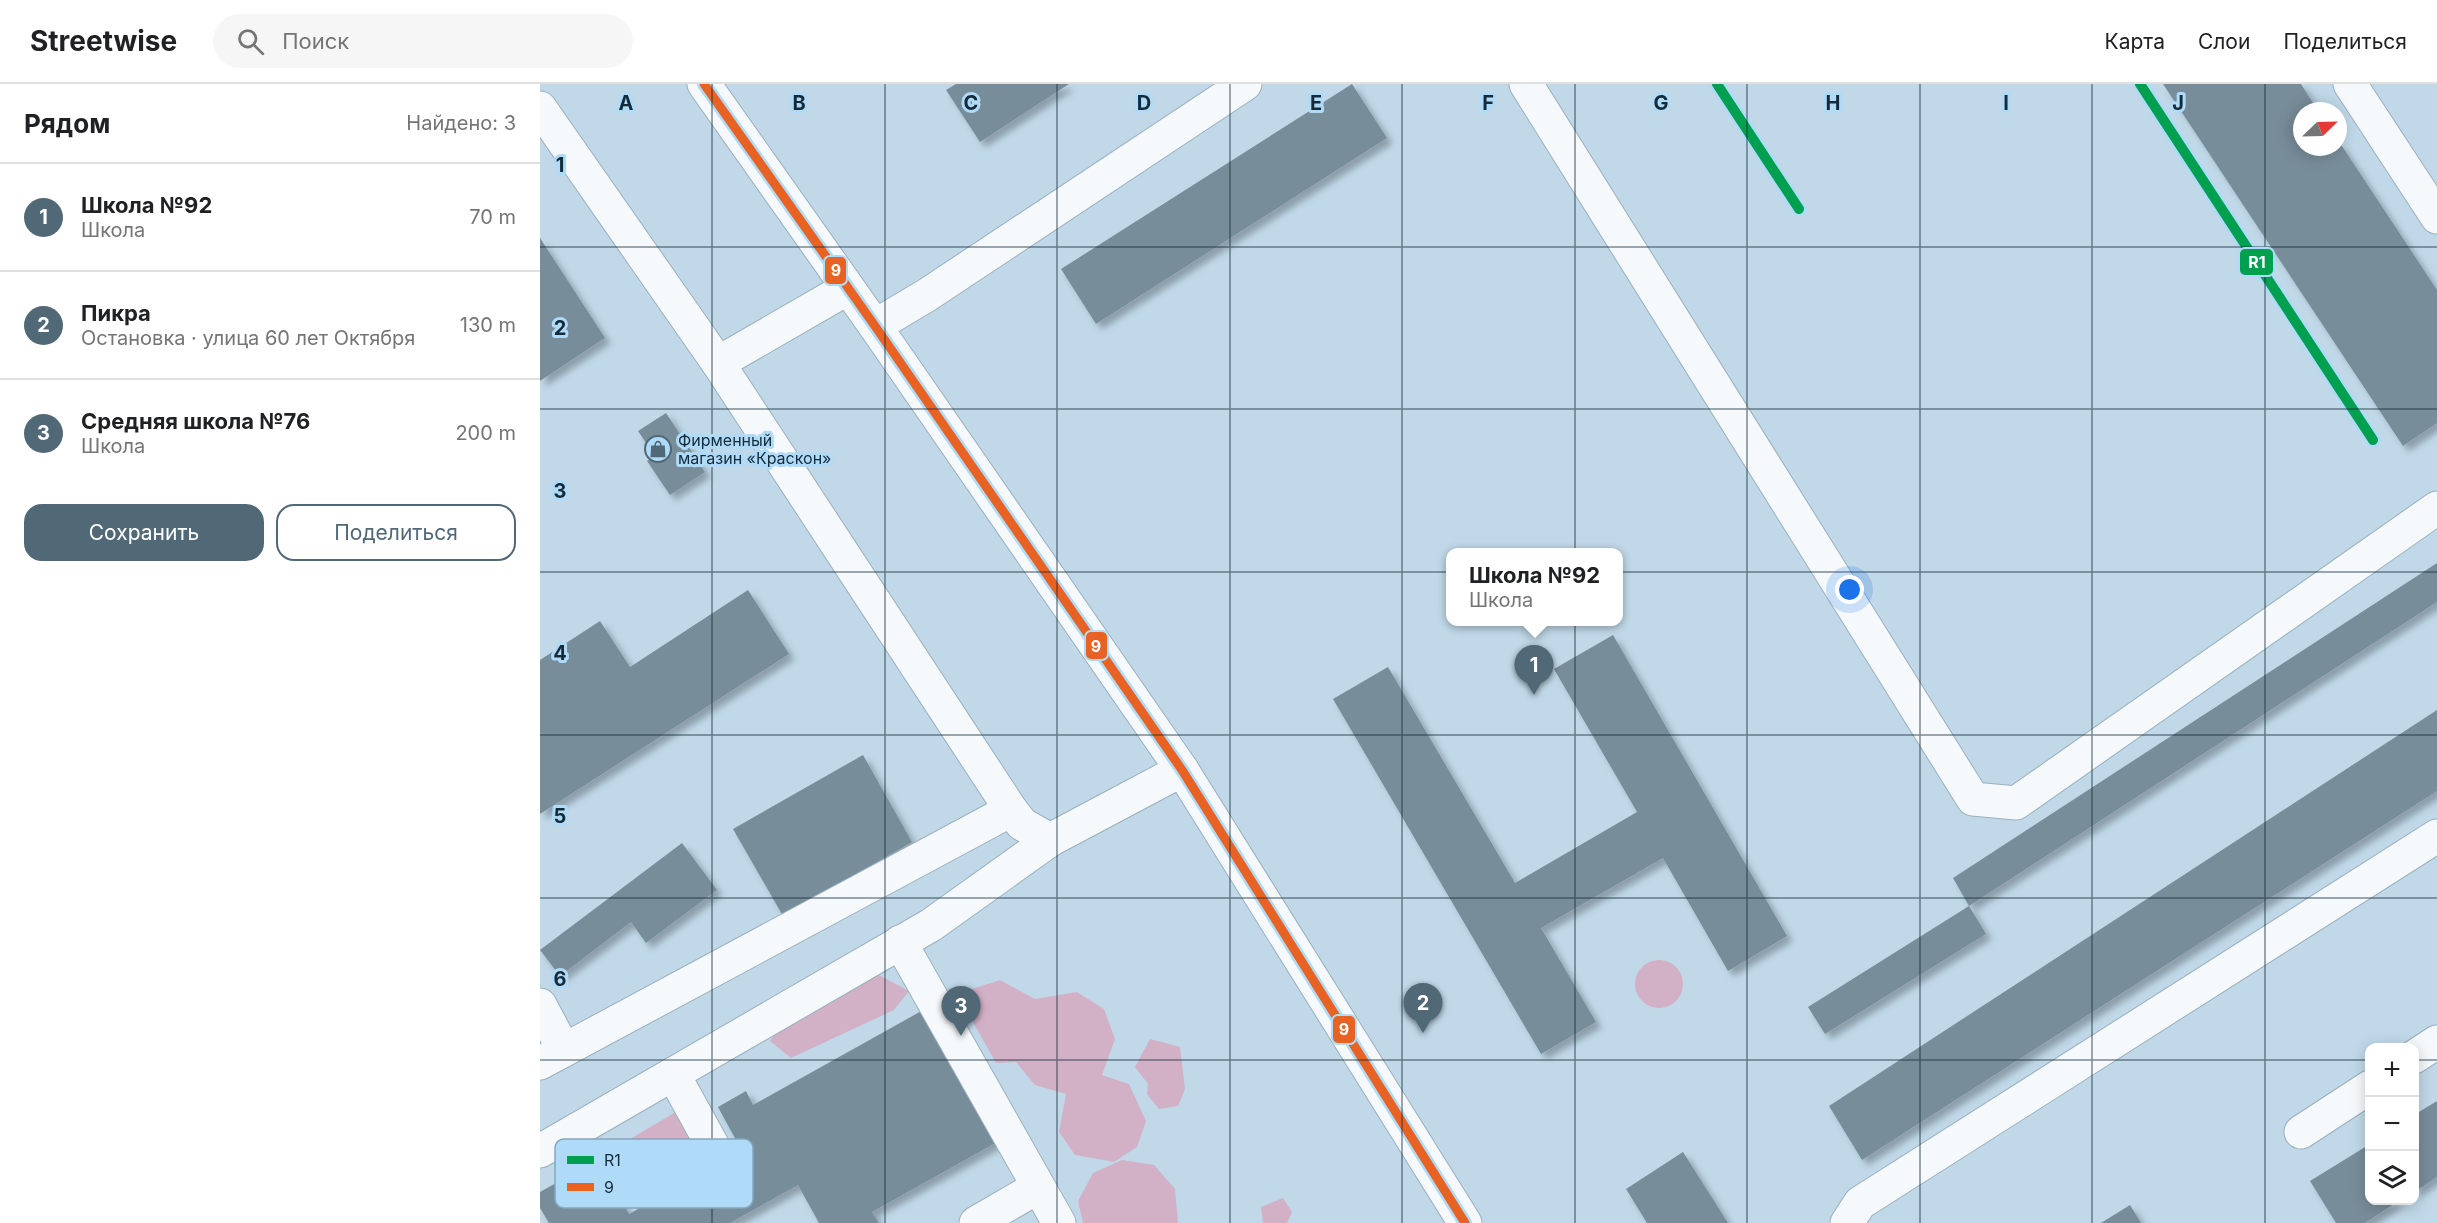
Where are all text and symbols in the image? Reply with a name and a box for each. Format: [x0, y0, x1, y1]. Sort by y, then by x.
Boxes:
search box [213, 14, 633, 68]
text: Streetwise [30, 24, 177, 58]
icon: search [234, 25, 267, 58]
text: Поиск [282, 28, 349, 54]
text: Карта [2105, 29, 2165, 54]
text: Слои [2198, 29, 2250, 54]
text: Поделиться [2283, 29, 2407, 54]
text: A [619, 91, 634, 115]
text: B [792, 91, 806, 115]
text: C [964, 91, 978, 115]
text: D [1137, 91, 1151, 115]
text: E [1310, 91, 1322, 115]
text: F [1482, 91, 1494, 115]
text: G [1653, 91, 1669, 115]
text: H [1826, 91, 1840, 115]
text: I [2003, 91, 2009, 115]
text: J [2172, 91, 2184, 115]
north arrow [2293, 102, 2347, 156]
text: Рядом [24, 108, 110, 139]
text: Найдено: 3 [406, 111, 516, 135]
text: 1 [556, 153, 564, 177]
text: Школа №92 [81, 192, 212, 218]
text: 1 [39, 205, 48, 229]
text: 70 m [469, 205, 516, 229]
text: Школа [81, 218, 145, 242]
line badge: R1 [2239, 248, 2274, 276]
text: R1 [2248, 252, 2266, 272]
line badge: 9 [824, 256, 847, 285]
text: 9 [831, 260, 841, 280]
text: Пикра [81, 300, 151, 326]
text: 2 [37, 313, 50, 337]
text: 130 m [460, 313, 516, 337]
text: 2 [554, 316, 566, 340]
text: Остановка · улица 60 лет Октября [81, 326, 415, 350]
text: Средняя школа №76 [81, 408, 310, 434]
text: 3 [37, 421, 50, 445]
text: 200 m [455, 421, 516, 445]
place label: Фирменный магазин «Краскон» [678, 430, 831, 468]
text: Школа [81, 434, 145, 458]
shop icon: Фирменный магазин «Краскон» [643, 434, 673, 464]
text: 3 [554, 479, 566, 503]
button: Сохранить [24, 504, 264, 561]
button: Поделиться [276, 504, 516, 561]
popup [1446, 548, 1623, 626]
text: Школа №92 [1469, 562, 1600, 588]
your location [1835, 575, 1864, 604]
text: Школа [1469, 588, 1533, 612]
line badge: 9 [1085, 631, 1108, 660]
text: 9 [1091, 636, 1101, 656]
text: 4 [553, 641, 567, 665]
pin: 1 [1514, 646, 1554, 695]
text: 5 [554, 804, 566, 828]
text: 6 [554, 967, 567, 991]
pin: 2 [1404, 984, 1442, 1033]
pin: 3 [942, 986, 980, 1036]
line badge: 9 [1332, 1015, 1356, 1044]
text: 9 [1339, 1019, 1349, 1039]
map controls [2365, 1043, 2419, 1205]
button: + [2365, 1043, 2419, 1097]
button: − [2365, 1097, 2419, 1151]
legend [555, 1139, 753, 1208]
text: R1 [604, 1150, 621, 1170]
button: layers [2365, 1151, 2419, 1205]
text: 9 [604, 1177, 614, 1197]

